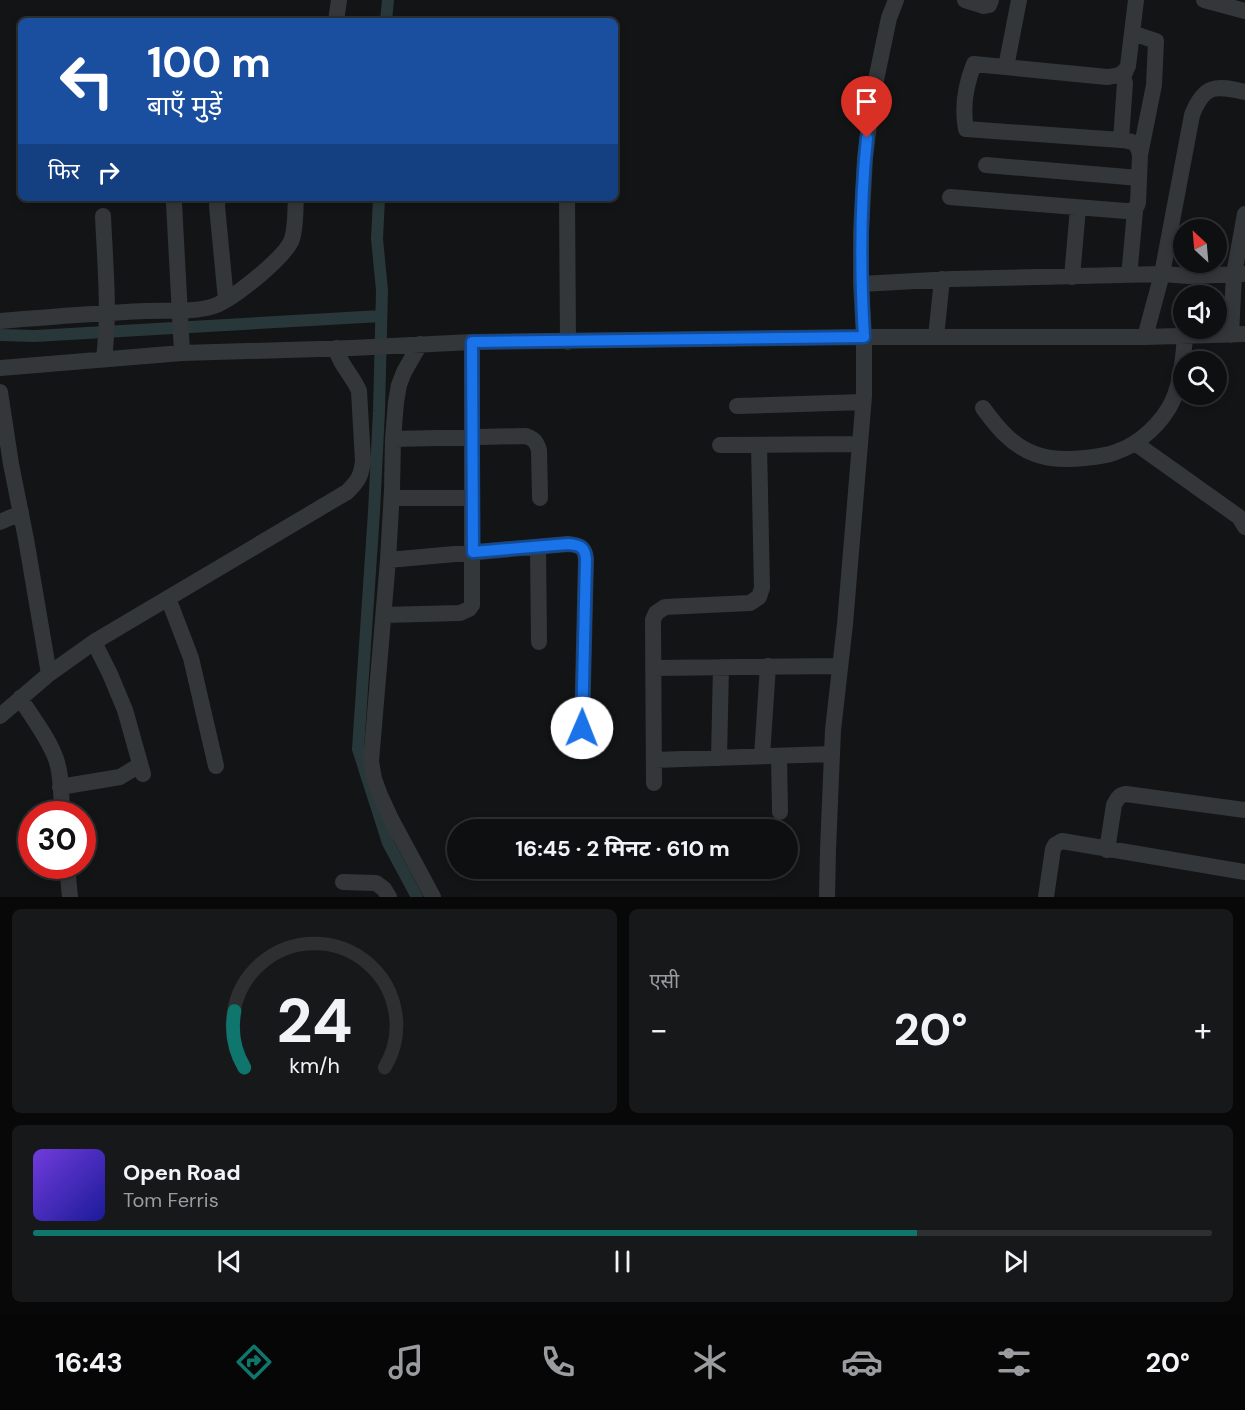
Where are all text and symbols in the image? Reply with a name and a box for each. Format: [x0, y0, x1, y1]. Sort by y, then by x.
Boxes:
text: 100 m [147, 35, 271, 90]
icon: left [48, 42, 126, 120]
pin [841, 76, 892, 138]
icon: arrive [850, 85, 883, 118]
text: बाएँ मुड़ें [147, 88, 222, 123]
icon: right [92, 156, 125, 189]
text: फिर [48, 157, 80, 186]
north arrow [1173, 219, 1227, 273]
map controls [1173, 219, 1227, 405]
button: sound [1173, 285, 1227, 339]
button: search [1173, 351, 1227, 405]
position arrow [550, 696, 614, 760]
speed limit sign: 30 [18, 801, 96, 879]
text: 16:45 · 2 मिनट · 610 m [515, 834, 730, 863]
text: एसी [650, 968, 679, 994]
text: 24 [276, 980, 352, 1061]
text: 20° [894, 1000, 968, 1059]
text: − [650, 1008, 668, 1051]
text: + [1194, 1008, 1212, 1051]
text: km/h [289, 1052, 340, 1080]
text: Open Road [123, 1158, 241, 1187]
text: Tom Ferris [123, 1187, 219, 1213]
icon: previous [213, 1245, 246, 1278]
icon: pause [606, 1245, 639, 1278]
icon: next [999, 1245, 1032, 1278]
icon: directions [233, 1341, 275, 1383]
icon: music [385, 1341, 427, 1383]
icon: phone [537, 1341, 579, 1383]
icon: climate [689, 1341, 731, 1383]
icon: car [841, 1341, 883, 1383]
icon: filters [993, 1341, 1035, 1383]
text: 16:43 [55, 1345, 123, 1380]
text: 20° [1146, 1345, 1190, 1380]

